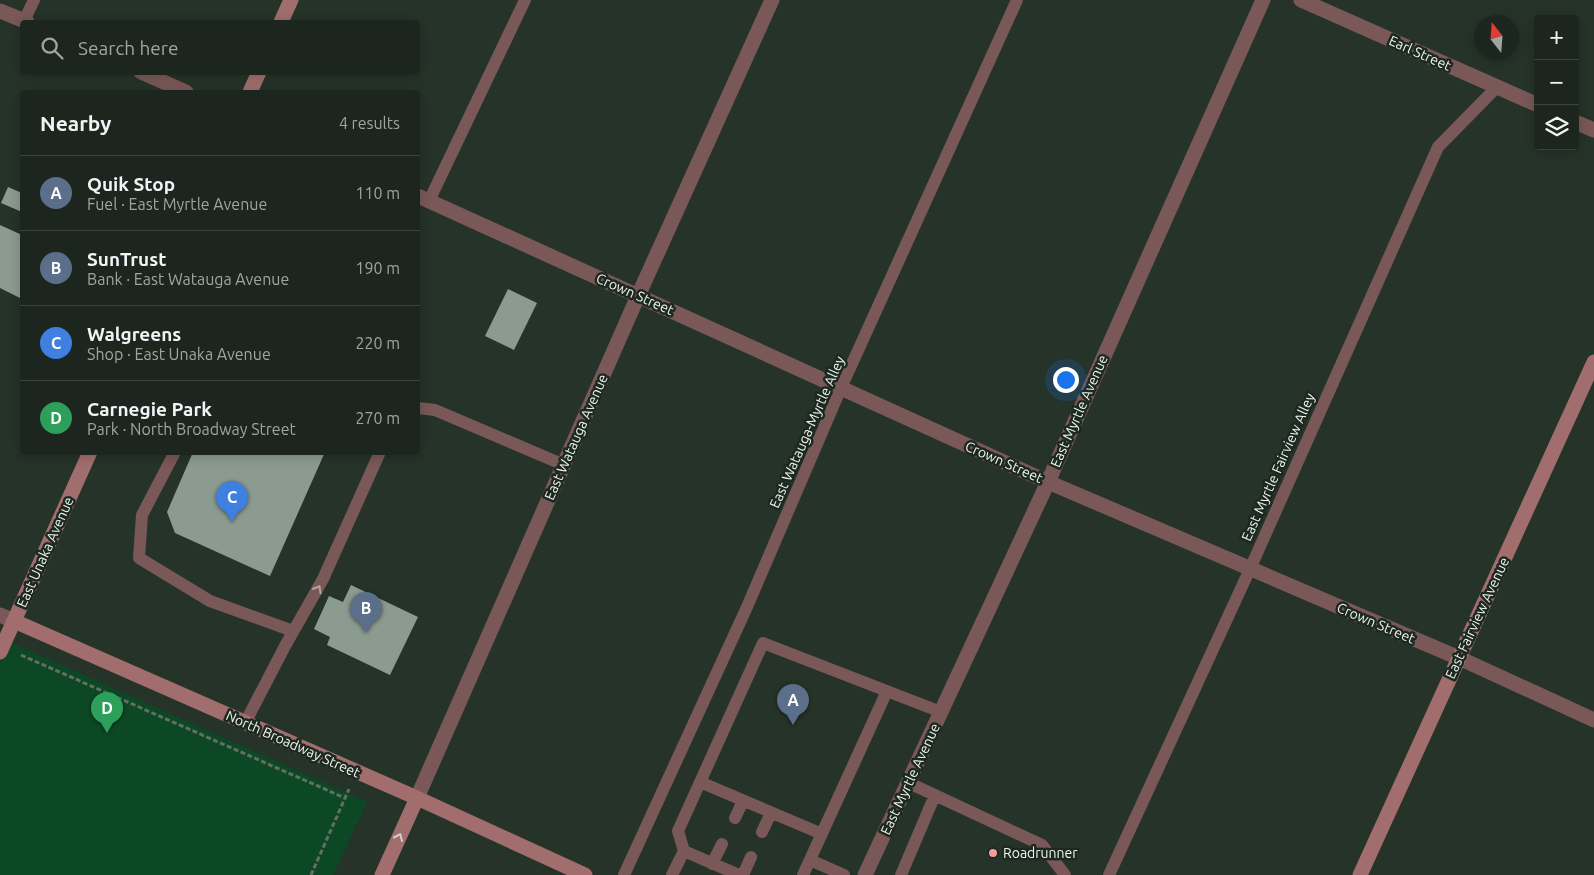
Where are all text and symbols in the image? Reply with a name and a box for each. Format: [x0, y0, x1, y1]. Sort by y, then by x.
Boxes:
north arrow [1474, 15, 1519, 60]
map controls [1534, 15, 1579, 150]
button: + [1534, 15, 1579, 60]
search box [20, 20, 420, 75]
street label: Earl Street [1386, 32, 1454, 74]
icon: search [38, 34, 66, 62]
text: Search here [78, 37, 178, 59]
button: − [1534, 60, 1579, 105]
button: layers [1534, 105, 1579, 150]
text: Nearby [40, 111, 111, 135]
text: 4 results [339, 114, 400, 132]
text: Quik Stop [87, 173, 175, 195]
text: A [50, 184, 62, 202]
text: 110 m [355, 184, 400, 202]
text: Fuel · East Myrtle Avenue [87, 195, 267, 213]
text: SunTrust [87, 248, 166, 270]
text: B [51, 259, 61, 277]
text: 190 m [355, 259, 400, 277]
text: Bank · East Watauga Avenue [87, 270, 289, 288]
street label: Crown Street [594, 270, 677, 318]
text: Walgreens [87, 323, 181, 345]
text: C [51, 334, 61, 352]
text: 220 m [355, 334, 400, 352]
text: Shop · East Unaka Avenue [87, 345, 271, 363]
street label: East Myrtle Avenue [1047, 352, 1111, 470]
street label: East Watauga-Myrtle Alley [766, 353, 848, 511]
your location [1053, 367, 1079, 393]
street label: East Watauga Avenue [541, 372, 611, 502]
street label: East Myrtle Fairview Alley [1238, 390, 1318, 543]
text: Carnegie Park [87, 398, 212, 420]
text: D [50, 409, 62, 427]
text: 270 m [355, 409, 400, 427]
text: Park · North Broadway Street [87, 420, 296, 438]
street label: Crown Street [963, 438, 1046, 486]
pin: C [216, 481, 248, 522]
street label: East Unaka Avenue [13, 494, 77, 610]
street label: East Fairview Avenue [1442, 555, 1512, 681]
one-way arrow [311, 586, 321, 595]
pin: B [350, 592, 382, 633]
street label: Crown Street [1335, 599, 1418, 647]
pin: A [777, 684, 809, 725]
pin: D [91, 692, 123, 733]
street label: North Broadway Street [223, 707, 363, 781]
street label: East Myrtle Avenue [877, 721, 943, 837]
one-way arrow [393, 833, 404, 842]
place label: Roadrunner [1003, 845, 1078, 861]
marker: Roadrunner [987, 847, 999, 859]

